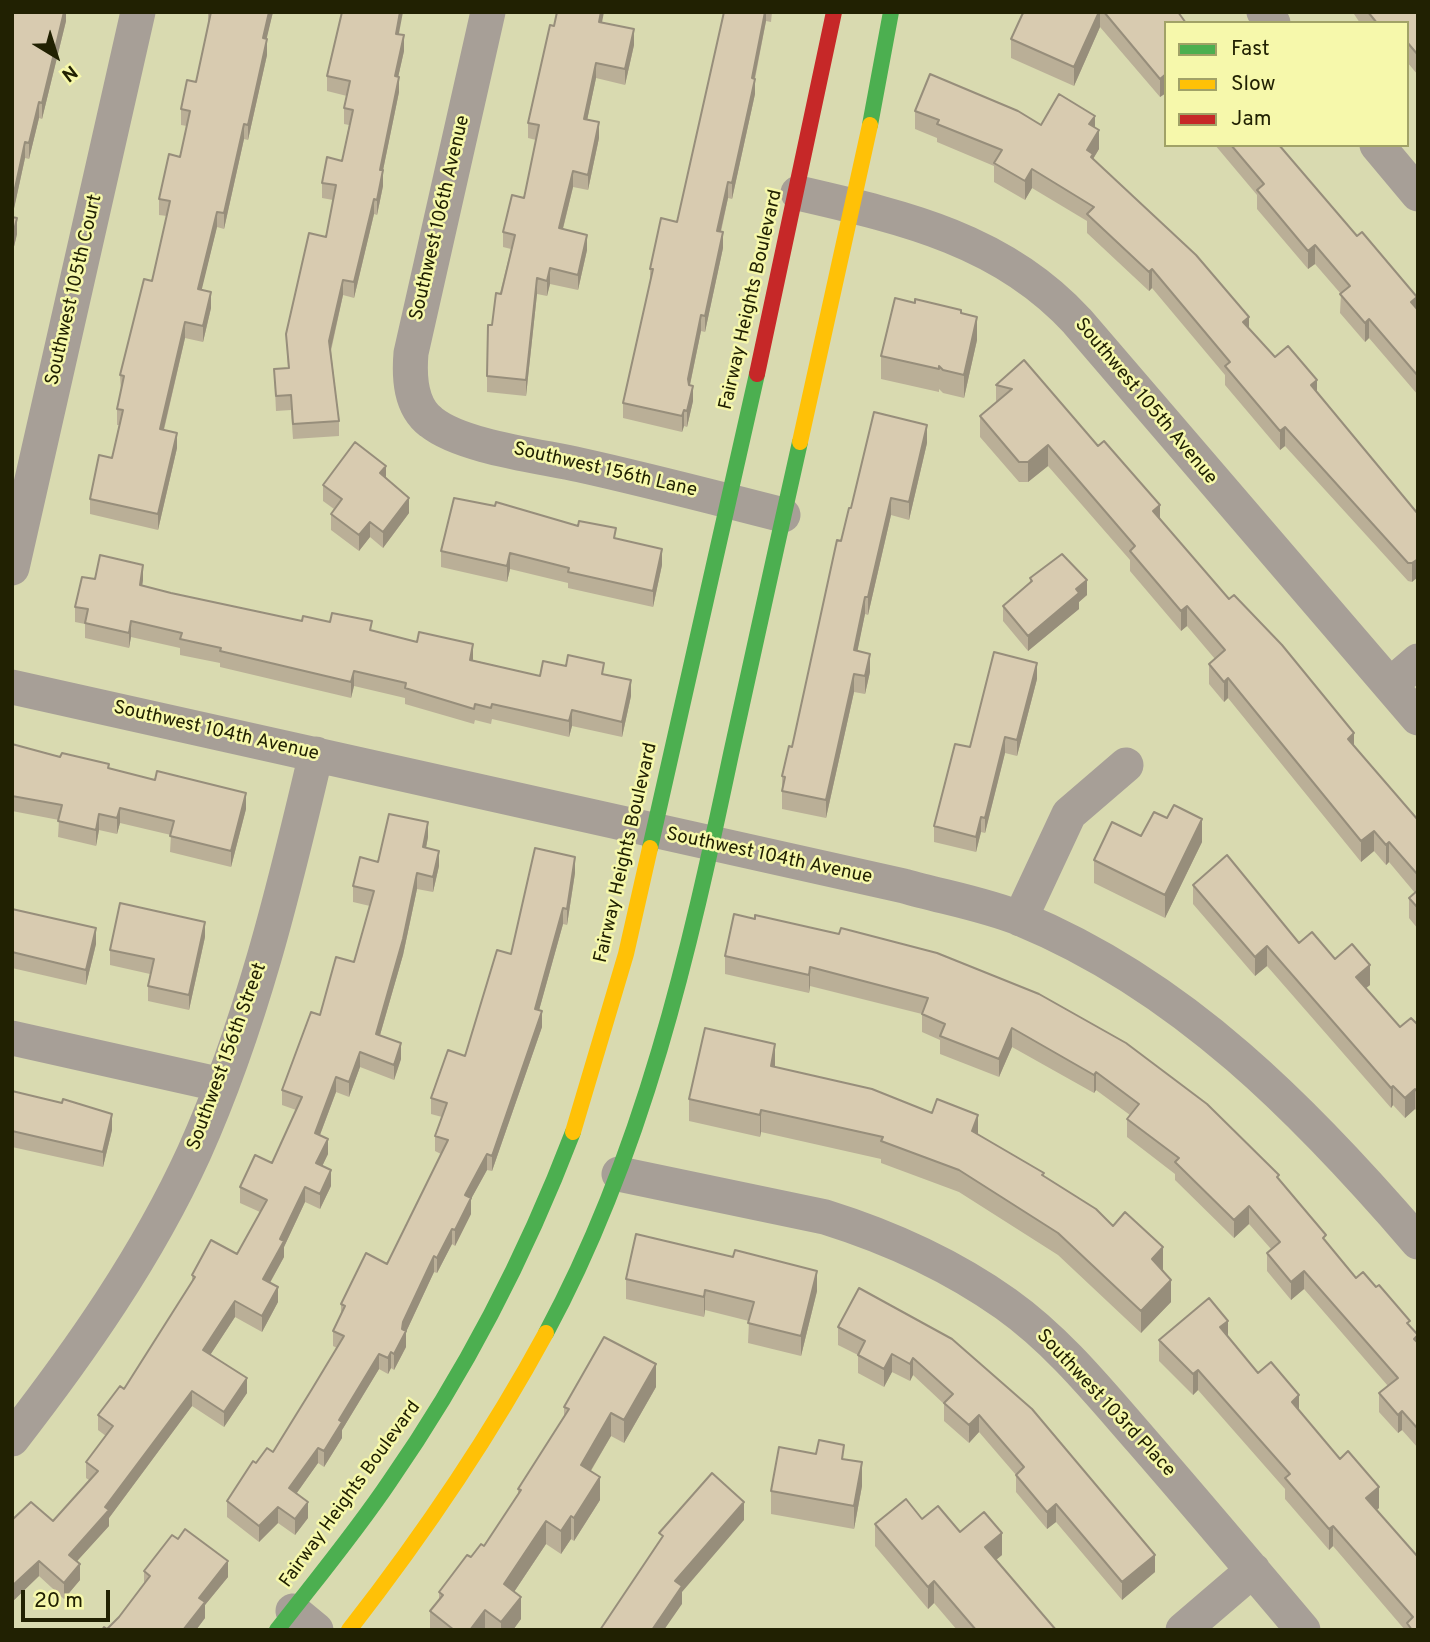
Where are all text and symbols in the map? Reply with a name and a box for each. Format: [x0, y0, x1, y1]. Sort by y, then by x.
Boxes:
north arrow [21, 21, 91, 91]
legend [1164, 21, 1409, 147]
text: Fast [1231, 36, 1270, 63]
text: N [56, 59, 82, 86]
text: Slow [1231, 71, 1276, 98]
text: Jam [1231, 106, 1272, 133]
street label: Southwest 106th Avenue [406, 113, 476, 323]
street label: Fairway Heights Boulevard [716, 188, 788, 412]
street label: Southwest 105th Court [42, 192, 108, 388]
street label: Southwest 105th Avenue [1069, 314, 1221, 490]
street label: Southwest 156th Lane [511, 439, 699, 503]
street label: Southwest 104th Avenue [111, 697, 321, 767]
street label: Fairway Heights Boulevard [591, 741, 663, 965]
street label: Southwest 104th Avenue [664, 824, 874, 890]
street label: Southwest 156th Street [183, 960, 273, 1154]
street label: Southwest 103rd Place [1031, 1326, 1179, 1482]
street label: Fairway Heights Boulevard [276, 1397, 426, 1593]
scale bar [24, 1576, 114, 1620]
text: 20 m [34, 1588, 83, 1615]

